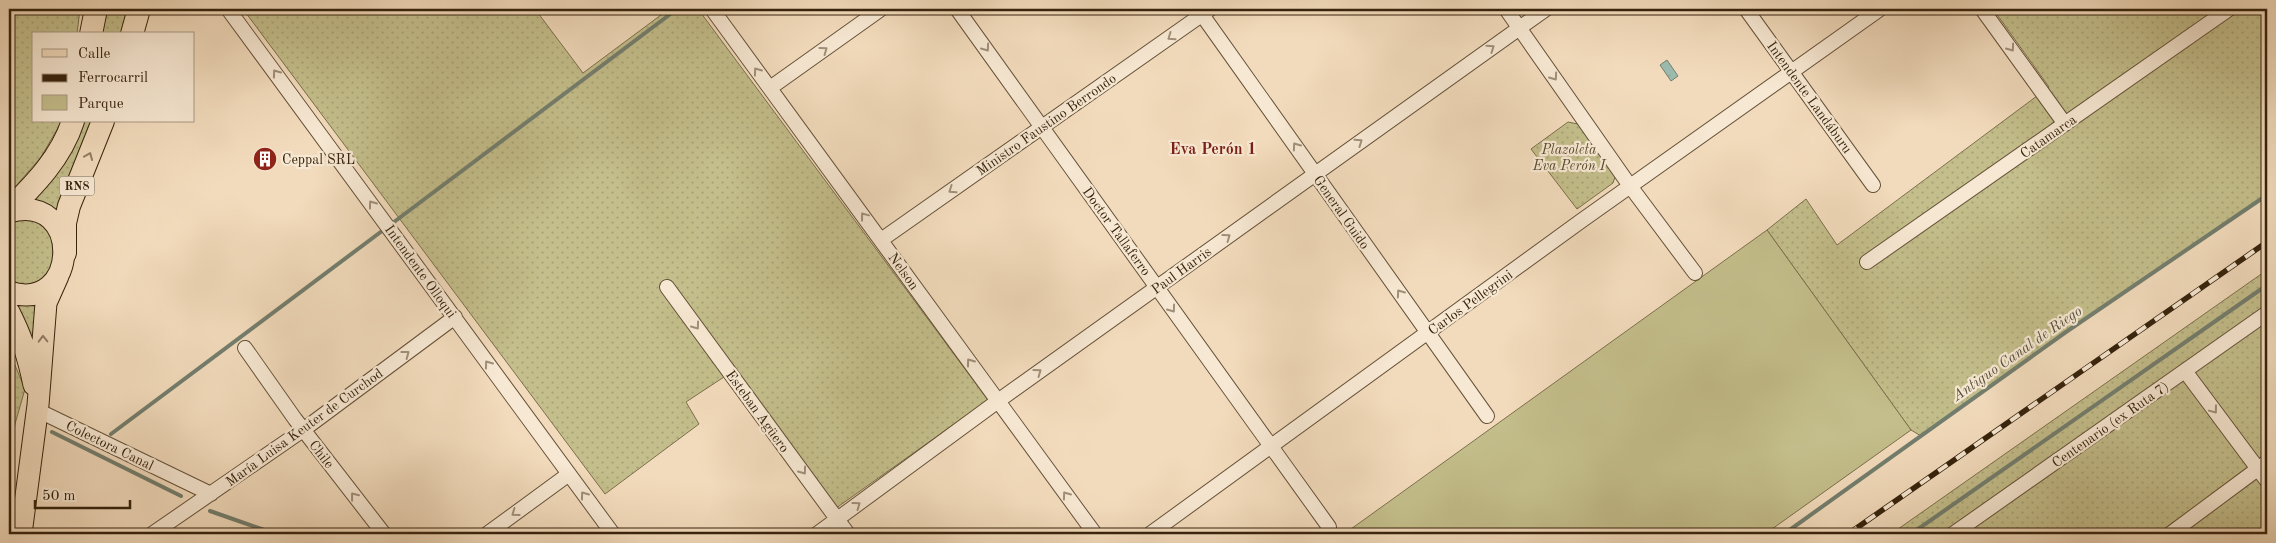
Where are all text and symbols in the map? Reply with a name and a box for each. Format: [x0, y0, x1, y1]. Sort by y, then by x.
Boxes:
one-way arrow [1167, 31, 1176, 40]
legend [32, 32, 195, 122]
street label: Intendente Landáburu [1764, 39, 1855, 157]
one-way arrow [980, 42, 989, 52]
one-way arrow [2005, 43, 2014, 52]
one-way arrow [1486, 45, 1495, 54]
text: Calle [78, 47, 111, 62]
one-way arrow [818, 47, 828, 56]
one-way arrow [754, 67, 763, 77]
one-way arrow [273, 70, 281, 79]
text: Ferrocarril [78, 71, 148, 86]
street label: Ministro Faustino Berrondo [974, 71, 1119, 178]
one-way arrow [1548, 71, 1557, 81]
text: Parque [78, 97, 124, 112]
street label: Catamarca [2018, 112, 2079, 161]
one-way arrow [1353, 139, 1363, 148]
district label: Eva Perón 1 [1169, 142, 1257, 158]
one-way arrow [1293, 143, 1302, 152]
park label: Plazoleta Eva Perón I [1532, 143, 1607, 173]
building icon: Ceppal SRL [252, 146, 278, 172]
one-way arrow [83, 152, 93, 161]
place label: Ceppal SRL [282, 153, 355, 167]
street label: General Guido [1311, 173, 1372, 252]
road number: RN8 [60, 177, 94, 196]
one-way arrow [948, 184, 957, 193]
street label: Doctor Tallaferro [1079, 185, 1153, 278]
one-way arrow [369, 200, 378, 210]
one-way arrow [861, 213, 869, 222]
street label: Intendente Olloqui [382, 223, 459, 321]
one-way arrow [1221, 234, 1231, 243]
street label: Paul Harris [1149, 244, 1214, 297]
street label: Nelson [885, 251, 921, 293]
street label: Carlos Pellegrini [1426, 268, 1515, 338]
one-way arrow [1397, 289, 1406, 299]
one-way arrow [1166, 303, 1175, 312]
water label: Antiguo Canal de Riego [1950, 304, 2085, 405]
one-way arrow [690, 321, 699, 330]
one-way arrow [38, 334, 49, 342]
one-way arrow [400, 351, 410, 360]
one-way arrow [967, 359, 975, 368]
one-way arrow [485, 360, 495, 369]
street label: María Luisa Keuter de Curchod [223, 366, 386, 489]
street label: Esteban Agüero [723, 368, 792, 455]
one-way arrow [1032, 370, 1041, 378]
street label: Centenario (ex Ruta 7) [2050, 379, 2171, 470]
one-way arrow [2208, 404, 2217, 414]
street label: Colectora Canal [64, 419, 156, 473]
street label: Chile [306, 438, 336, 471]
one-way arrow [796, 466, 806, 475]
scale bar [35, 478, 130, 510]
text: 50 m [42, 489, 76, 504]
one-way arrow [581, 491, 590, 501]
one-way arrow [1063, 491, 1072, 501]
one-way arrow [351, 493, 359, 502]
one-way arrow [851, 502, 860, 512]
one-way arrow [512, 508, 521, 516]

